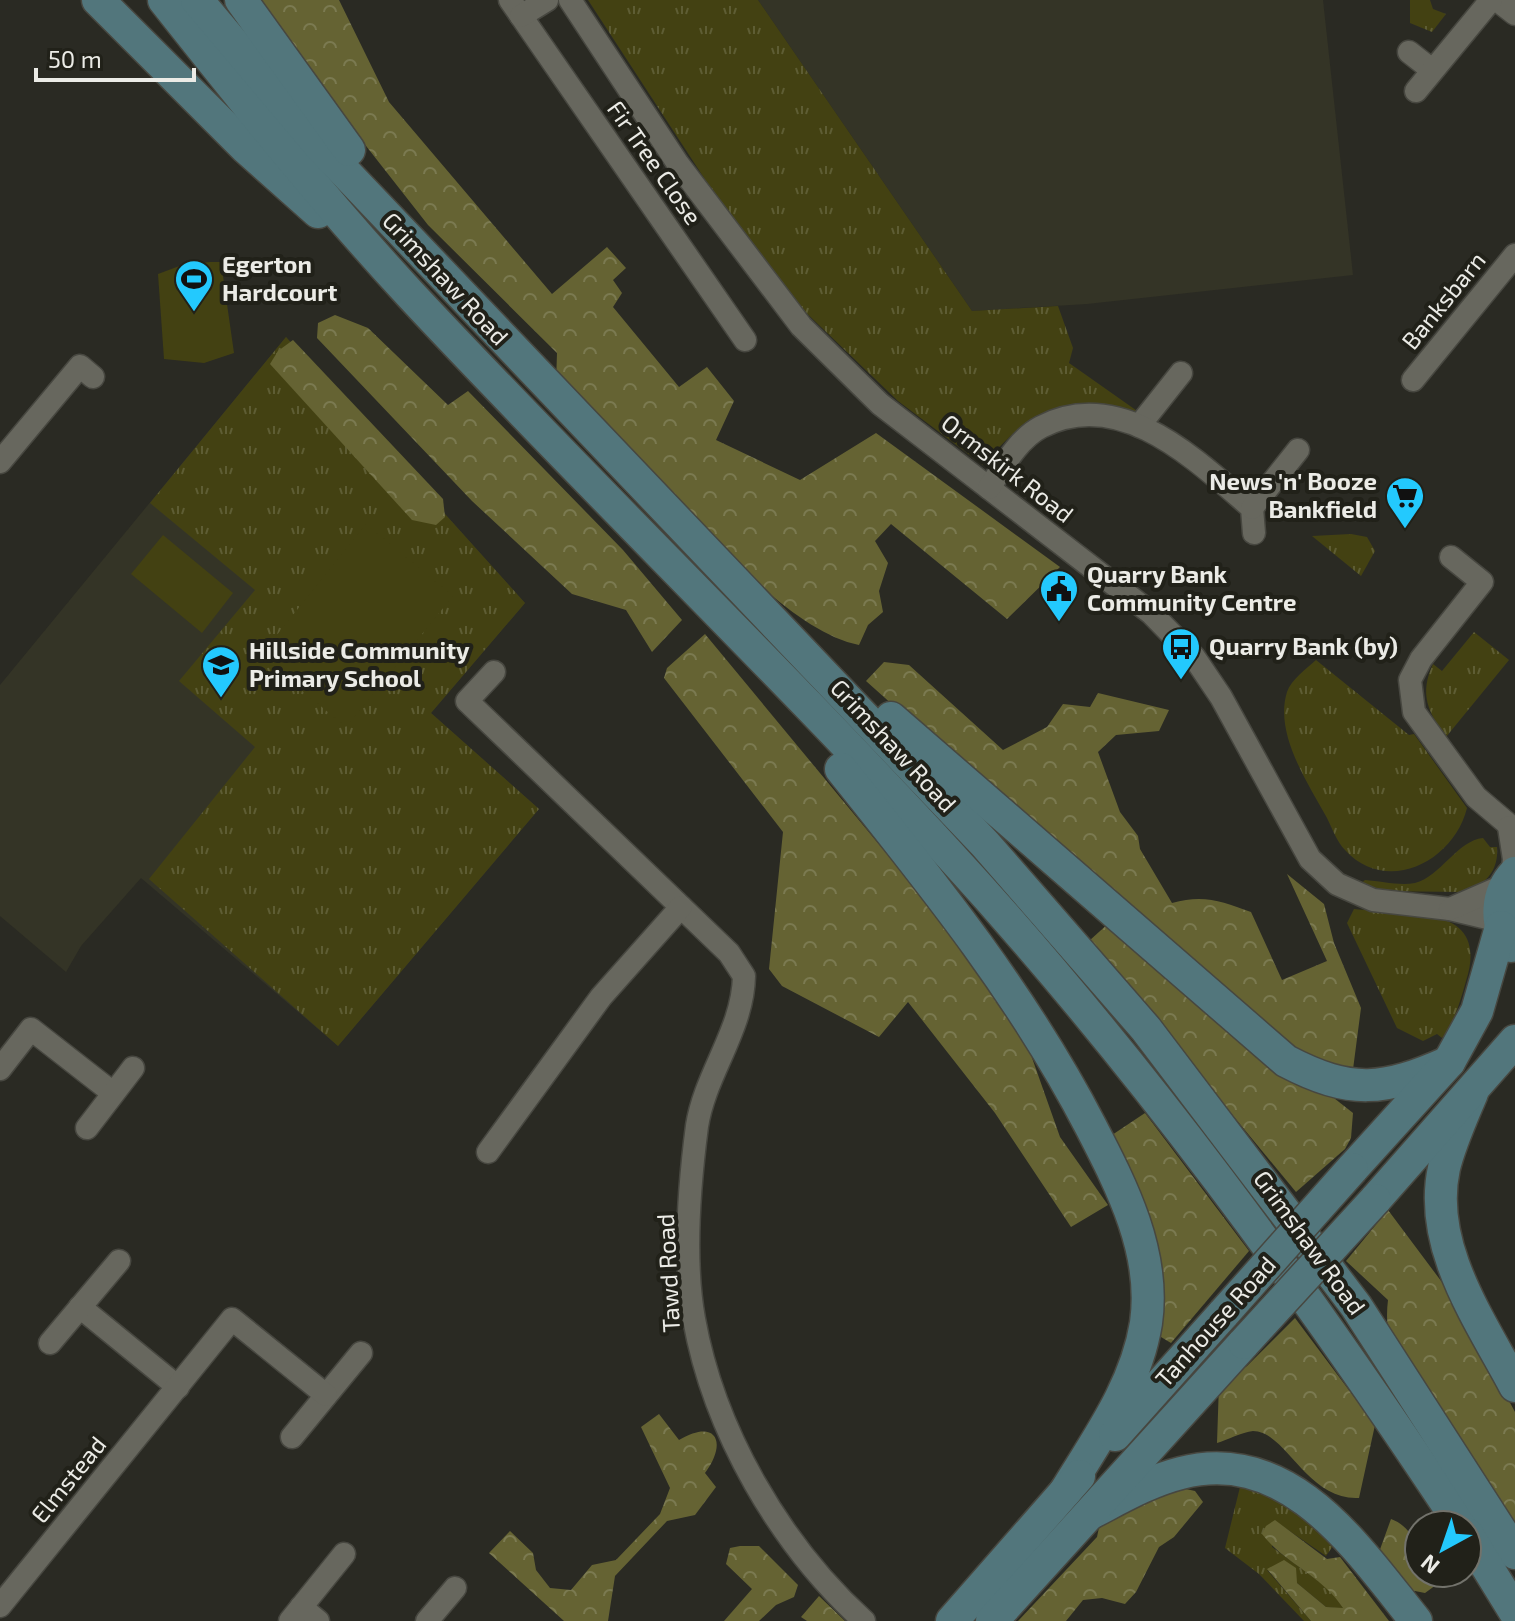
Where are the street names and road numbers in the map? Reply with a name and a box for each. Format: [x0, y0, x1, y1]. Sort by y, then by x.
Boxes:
street label: Fir Tree Close [602, 95, 709, 230]
street label: Grimshaw Road [377, 206, 515, 350]
street label: Banksbarn [1395, 246, 1491, 355]
street label: Ormskirk Road [936, 407, 1080, 528]
street label: Grimshaw Road [825, 673, 963, 817]
street label: Grimshaw Road [1248, 1164, 1372, 1320]
street label: Tawd Road [650, 1213, 685, 1333]
street label: Tanhouse Road [1149, 1250, 1281, 1392]
street label: Elmstead [24, 1430, 111, 1528]

